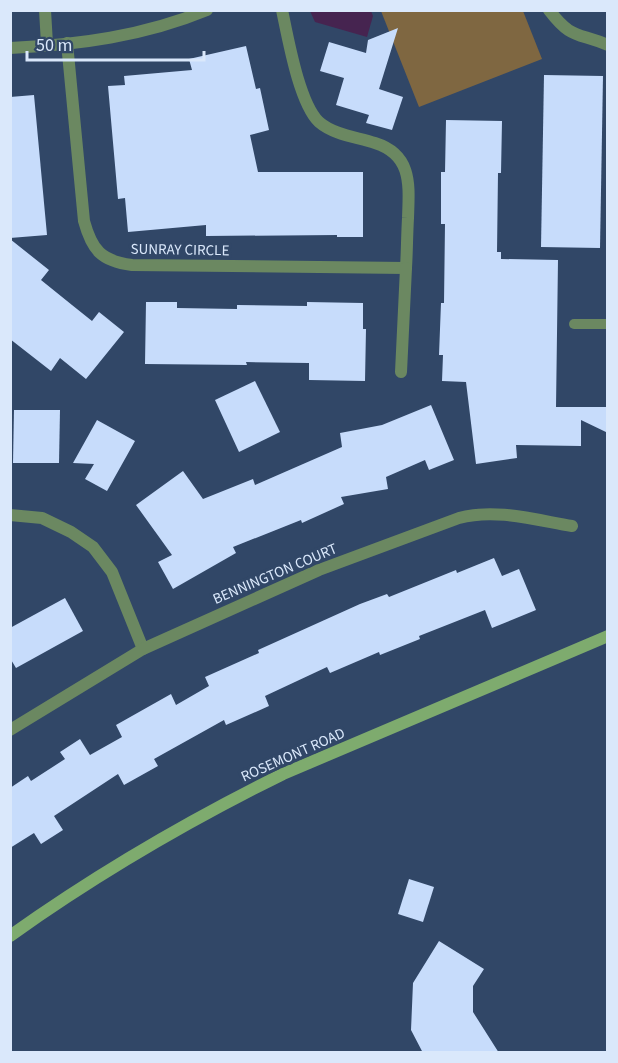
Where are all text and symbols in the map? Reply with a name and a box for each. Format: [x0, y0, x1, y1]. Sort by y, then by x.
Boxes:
scale bar [27, 24, 204, 62]
text: 50 m [36, 33, 72, 58]
street label: SUNRAY CIRCLE [130, 239, 230, 261]
street label: BENNINGTON COURT [210, 538, 340, 610]
street label: ROSEMONT ROAD [238, 723, 348, 787]

